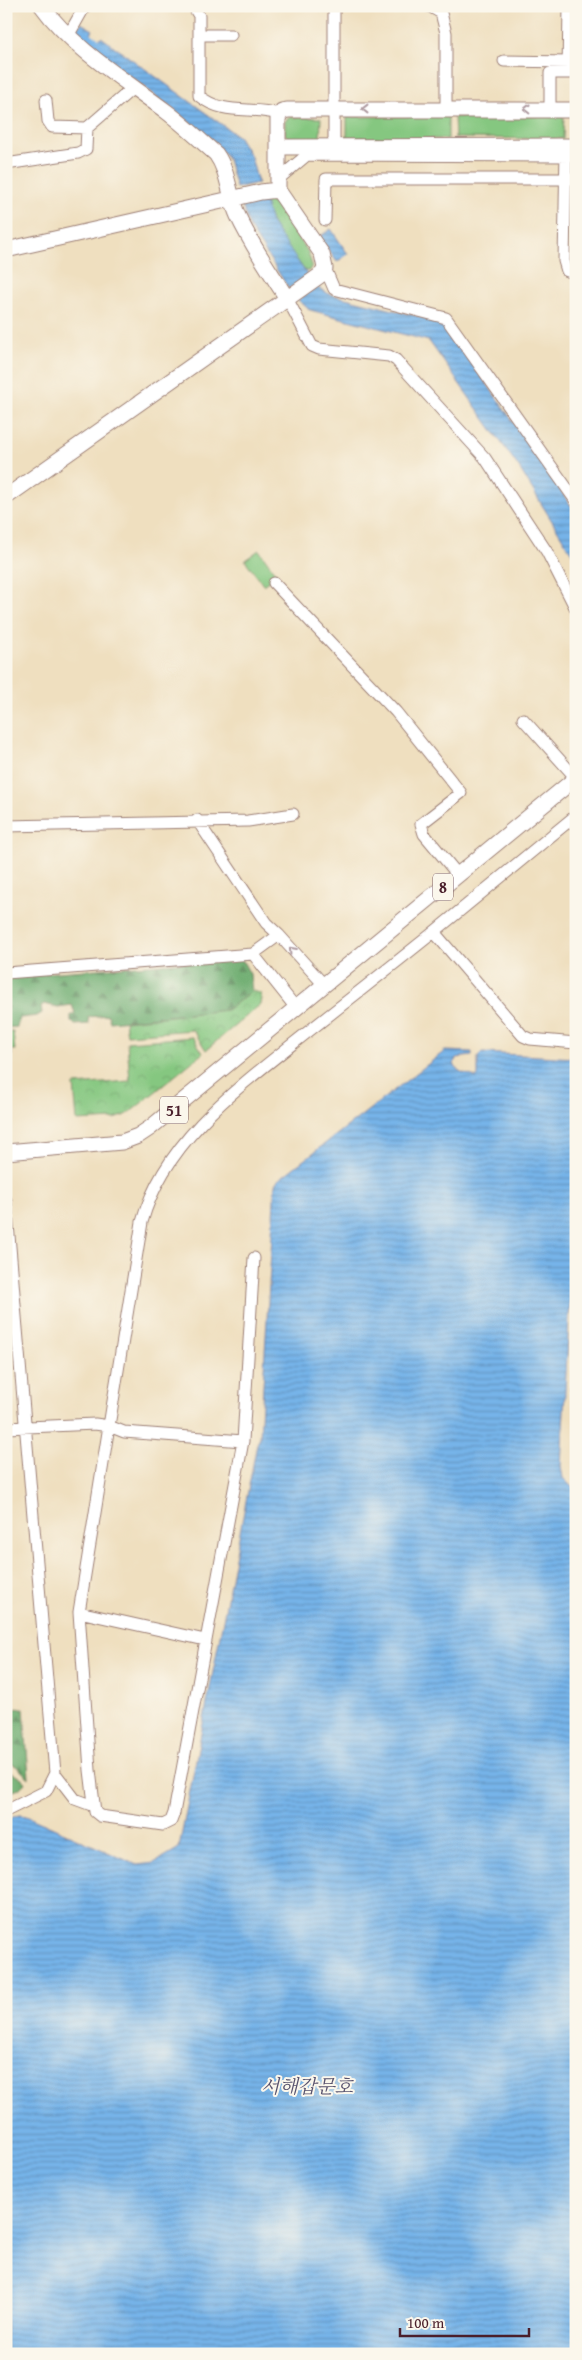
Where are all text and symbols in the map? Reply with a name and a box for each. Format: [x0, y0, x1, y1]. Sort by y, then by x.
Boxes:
one-way arrow [360, 104, 368, 114]
one-way arrow [523, 104, 530, 114]
road number: 8 [433, 874, 453, 900]
one-way arrow [289, 946, 298, 955]
road number: 51 [160, 1096, 188, 1124]
water label: 서해갑문호 [261, 2072, 355, 2100]
scale bar [400, 2305, 528, 2337]
text: 100 m [407, 2312, 445, 2333]

